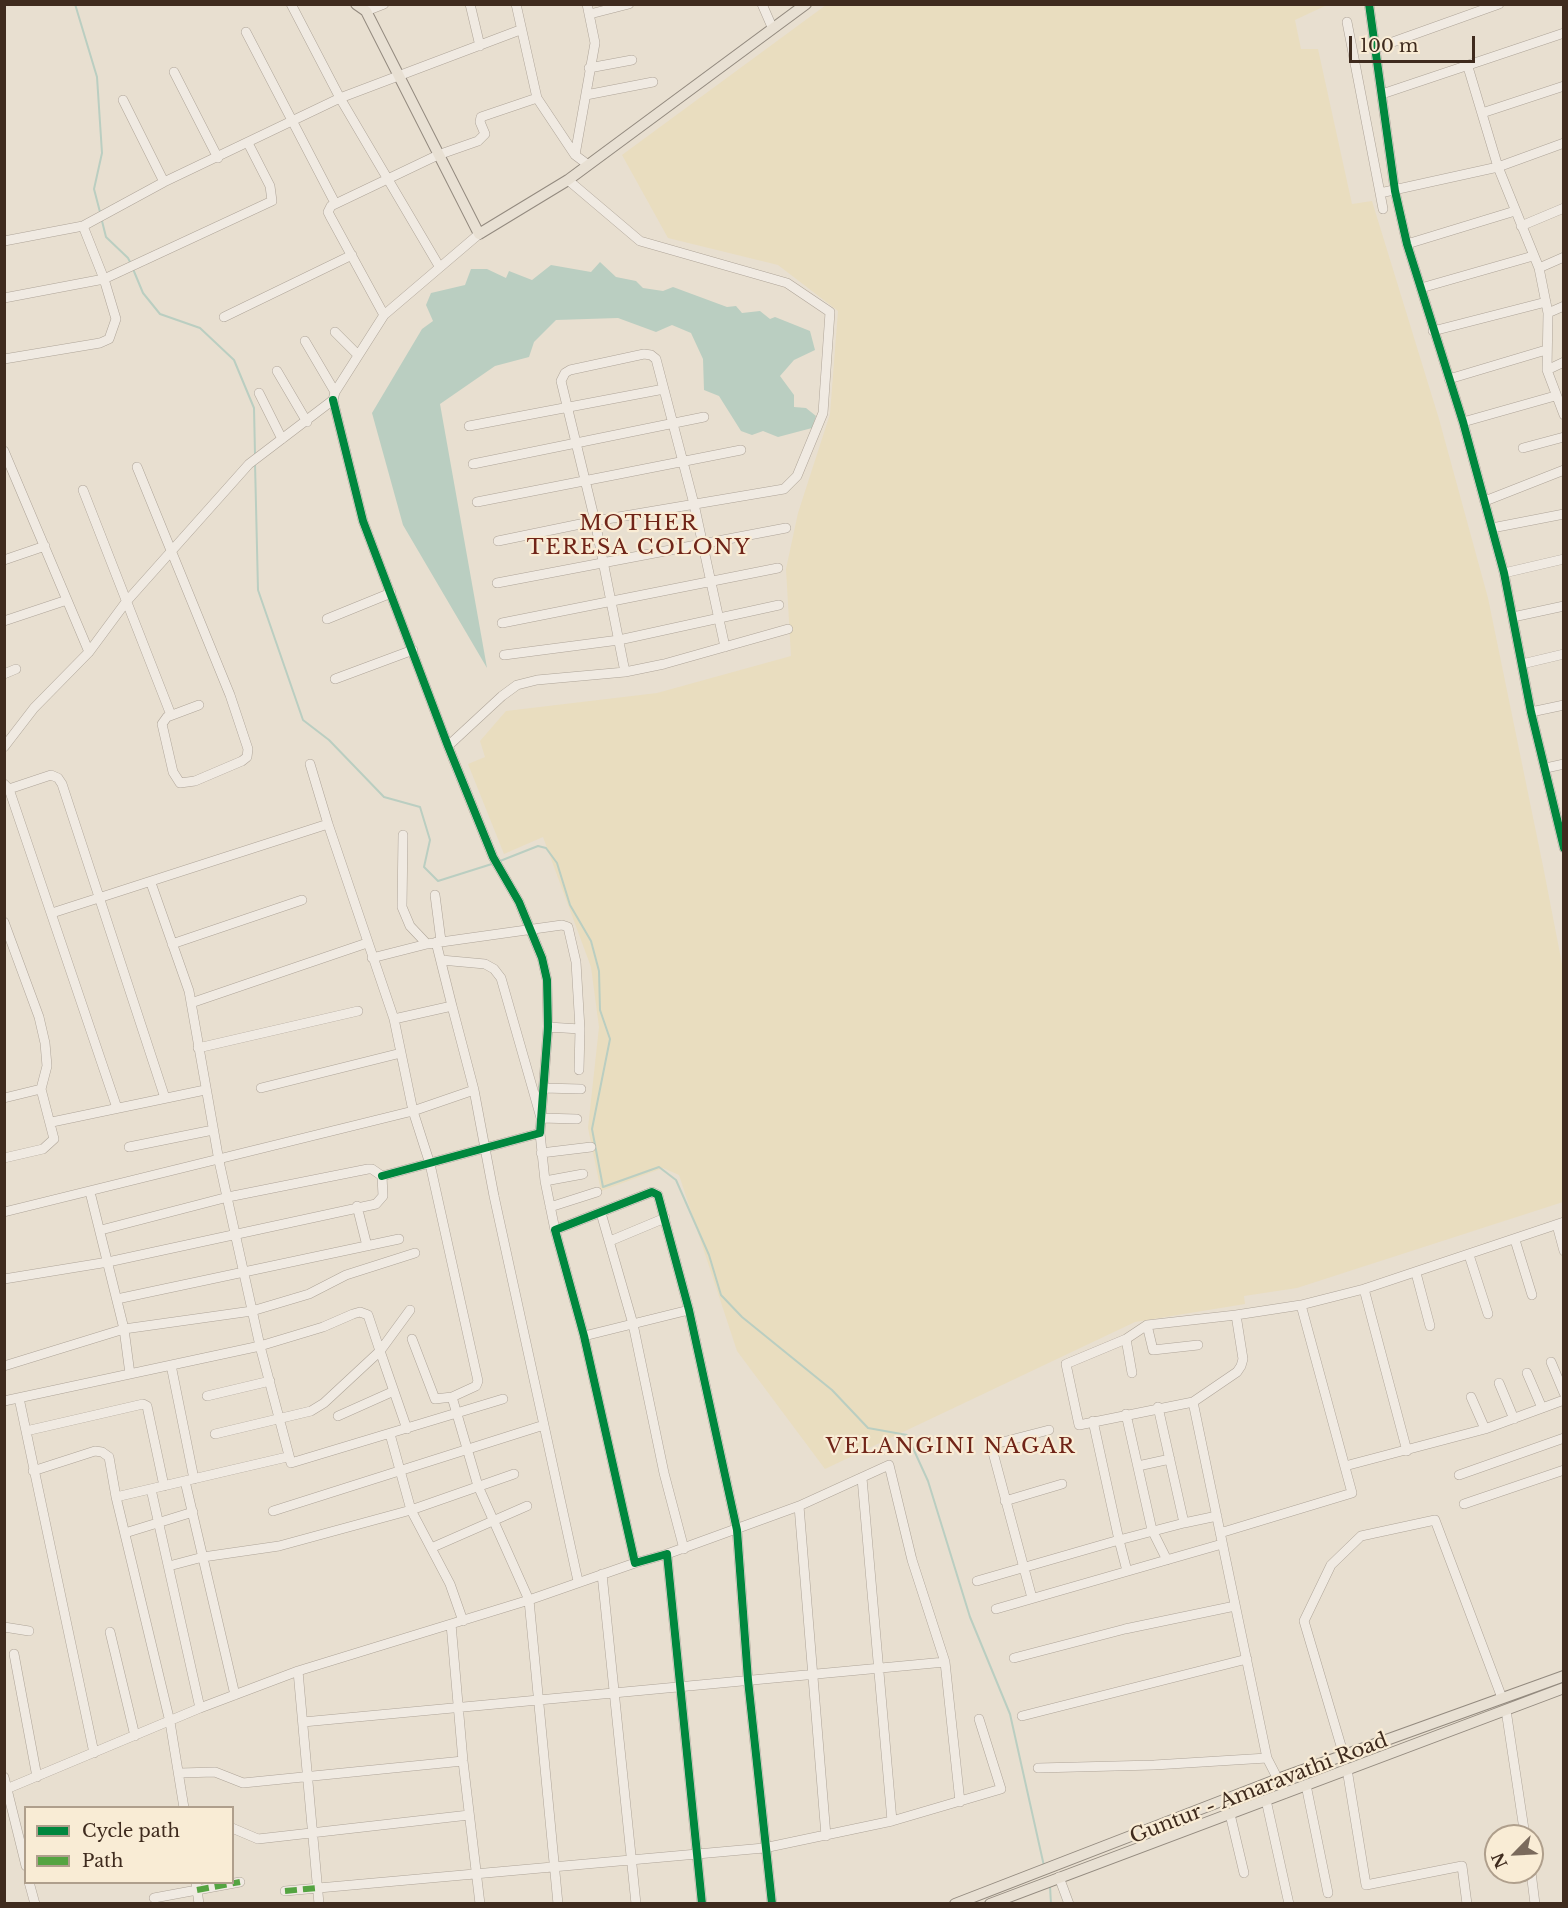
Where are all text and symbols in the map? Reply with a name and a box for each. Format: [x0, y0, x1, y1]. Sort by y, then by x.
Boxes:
scale bar [1352, 24, 1478, 62]
text: 100 m [1360, 35, 1418, 57]
district label: MOTHER TERESA COLONY [527, 511, 751, 561]
district label: VELANGINI NAGAR [826, 1434, 1076, 1460]
street label: Guntur - Amaravathi Road [1127, 1729, 1391, 1849]
legend [24, 1806, 234, 1884]
text: Cycle path [82, 1820, 180, 1842]
north arrow [1484, 1824, 1544, 1884]
text: Path [82, 1850, 123, 1872]
text: N [1487, 1850, 1512, 1871]

